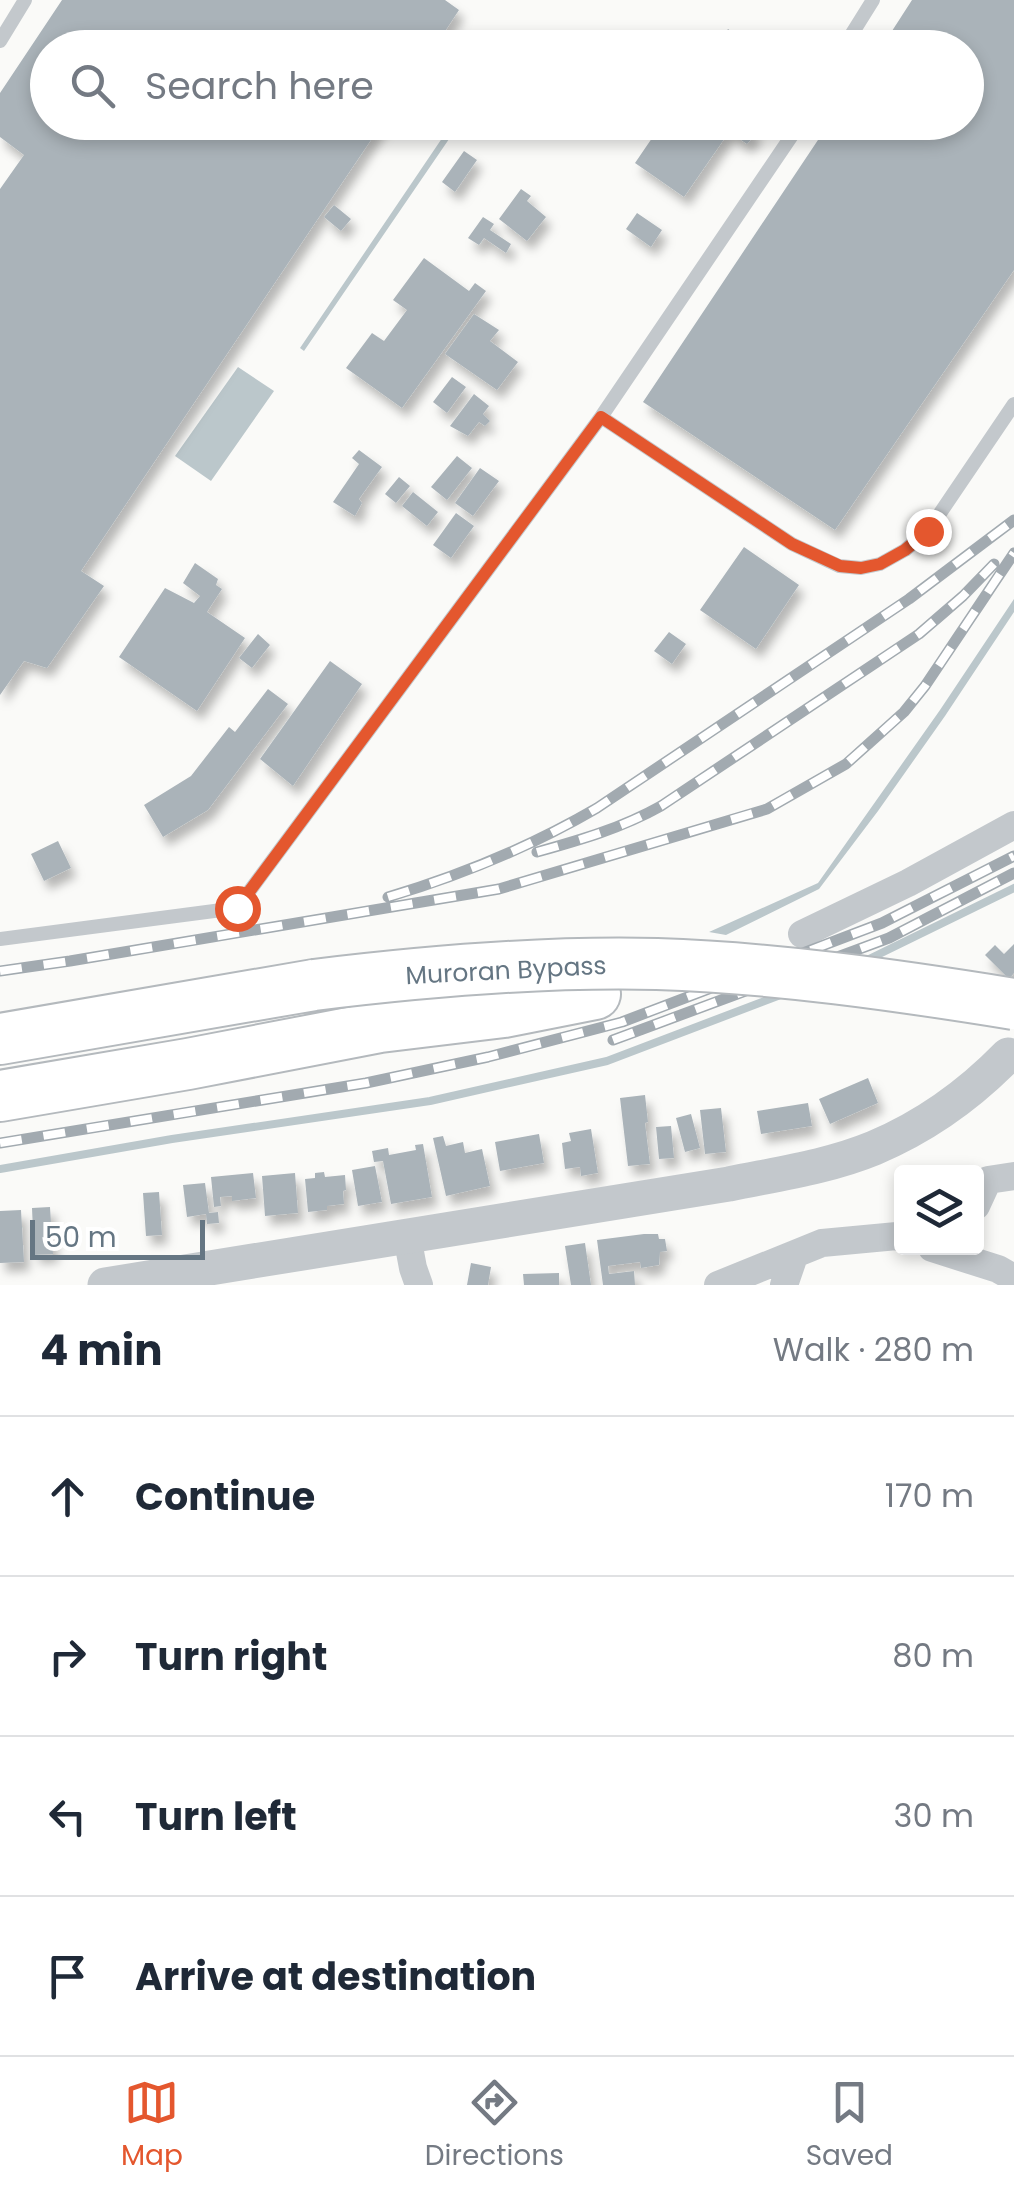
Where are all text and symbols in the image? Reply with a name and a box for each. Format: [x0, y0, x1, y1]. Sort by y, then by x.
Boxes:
search box [30, 30, 984, 140]
icon: search [65, 58, 120, 113]
text: Search here [145, 59, 374, 112]
route end [906, 509, 952, 555]
route start [215, 886, 261, 932]
street label: Muroran Bypass [405, 948, 607, 993]
map controls [894, 1165, 984, 1255]
button: layers [894, 1165, 984, 1255]
scale bar [30, 1215, 205, 1260]
text: 50 m [45, 1218, 116, 1257]
text: 4 min [40, 1321, 163, 1380]
text: Walk · 280 m [773, 1327, 974, 1372]
icon: ahead [40, 1469, 95, 1524]
text: Continue [135, 1470, 315, 1523]
text: 170 m [885, 1473, 974, 1518]
icon: right [40, 1629, 95, 1684]
text: Turn right [135, 1630, 327, 1683]
text: 80 m [892, 1633, 974, 1678]
icon: left [40, 1789, 95, 1844]
text: Turn left [135, 1790, 297, 1843]
text: 30 m [894, 1793, 974, 1838]
icon: arrive [40, 1949, 95, 2004]
text: Arrive at destination [135, 1950, 536, 2003]
tab: Map [121, 2075, 183, 2177]
tab: Directions [425, 2075, 564, 2177]
tab: Saved [806, 2075, 893, 2177]

